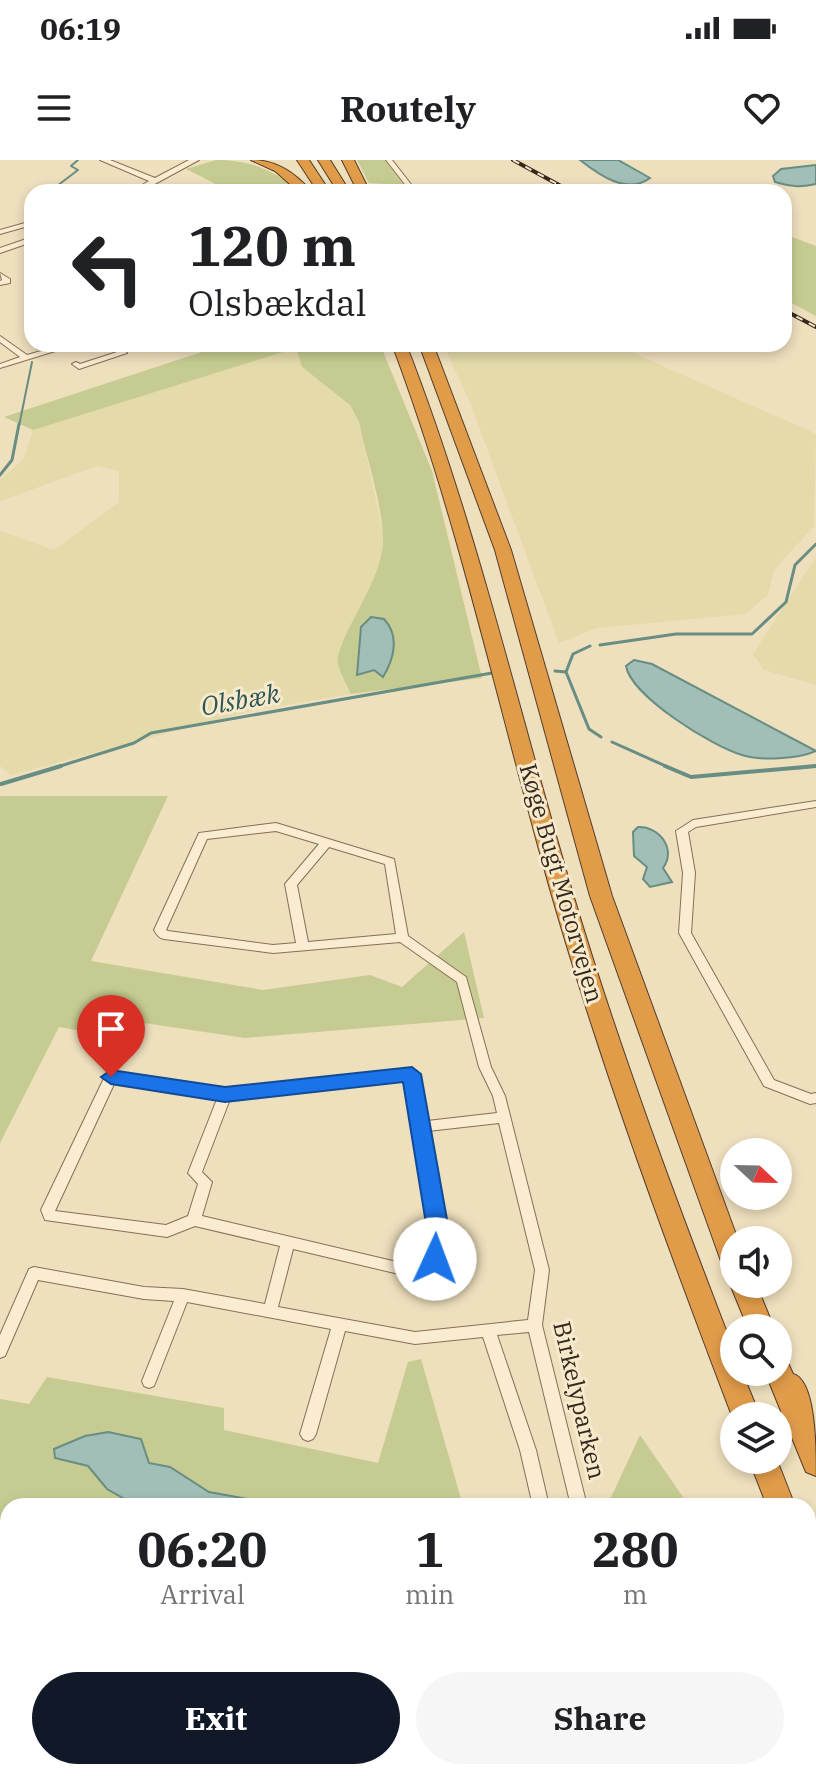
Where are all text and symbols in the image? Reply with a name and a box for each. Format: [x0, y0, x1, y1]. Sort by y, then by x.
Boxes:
text: 06:19 [40, 9, 121, 48]
text: Routely [340, 85, 476, 132]
icon: menu [32, 86, 76, 130]
icon: heart [740, 86, 784, 130]
text: 120 m [188, 209, 356, 281]
icon: left [56, 216, 160, 320]
text: Olsbækdal [188, 279, 367, 326]
water label: Olsbæk [198, 675, 283, 723]
street label: Køge Bugt Motorvejen [512, 759, 612, 1007]
pin [77, 995, 145, 1077]
icon: arrive [89, 1007, 133, 1051]
north arrow [720, 1138, 792, 1210]
map controls [720, 1138, 792, 1474]
position arrow [393, 1217, 477, 1301]
button: sound [720, 1226, 792, 1298]
button: search [720, 1314, 792, 1386]
street label: Birkelyparken [546, 1318, 614, 1482]
button: layers [720, 1402, 792, 1474]
text: 06:20 [138, 1518, 267, 1580]
text: 1 [415, 1518, 444, 1580]
text: 280 [592, 1518, 678, 1580]
text: Arrival [160, 1577, 245, 1611]
text: min [405, 1577, 454, 1611]
text: m [623, 1577, 648, 1611]
button: Exit [32, 1672, 400, 1764]
button: Share [416, 1672, 784, 1764]

